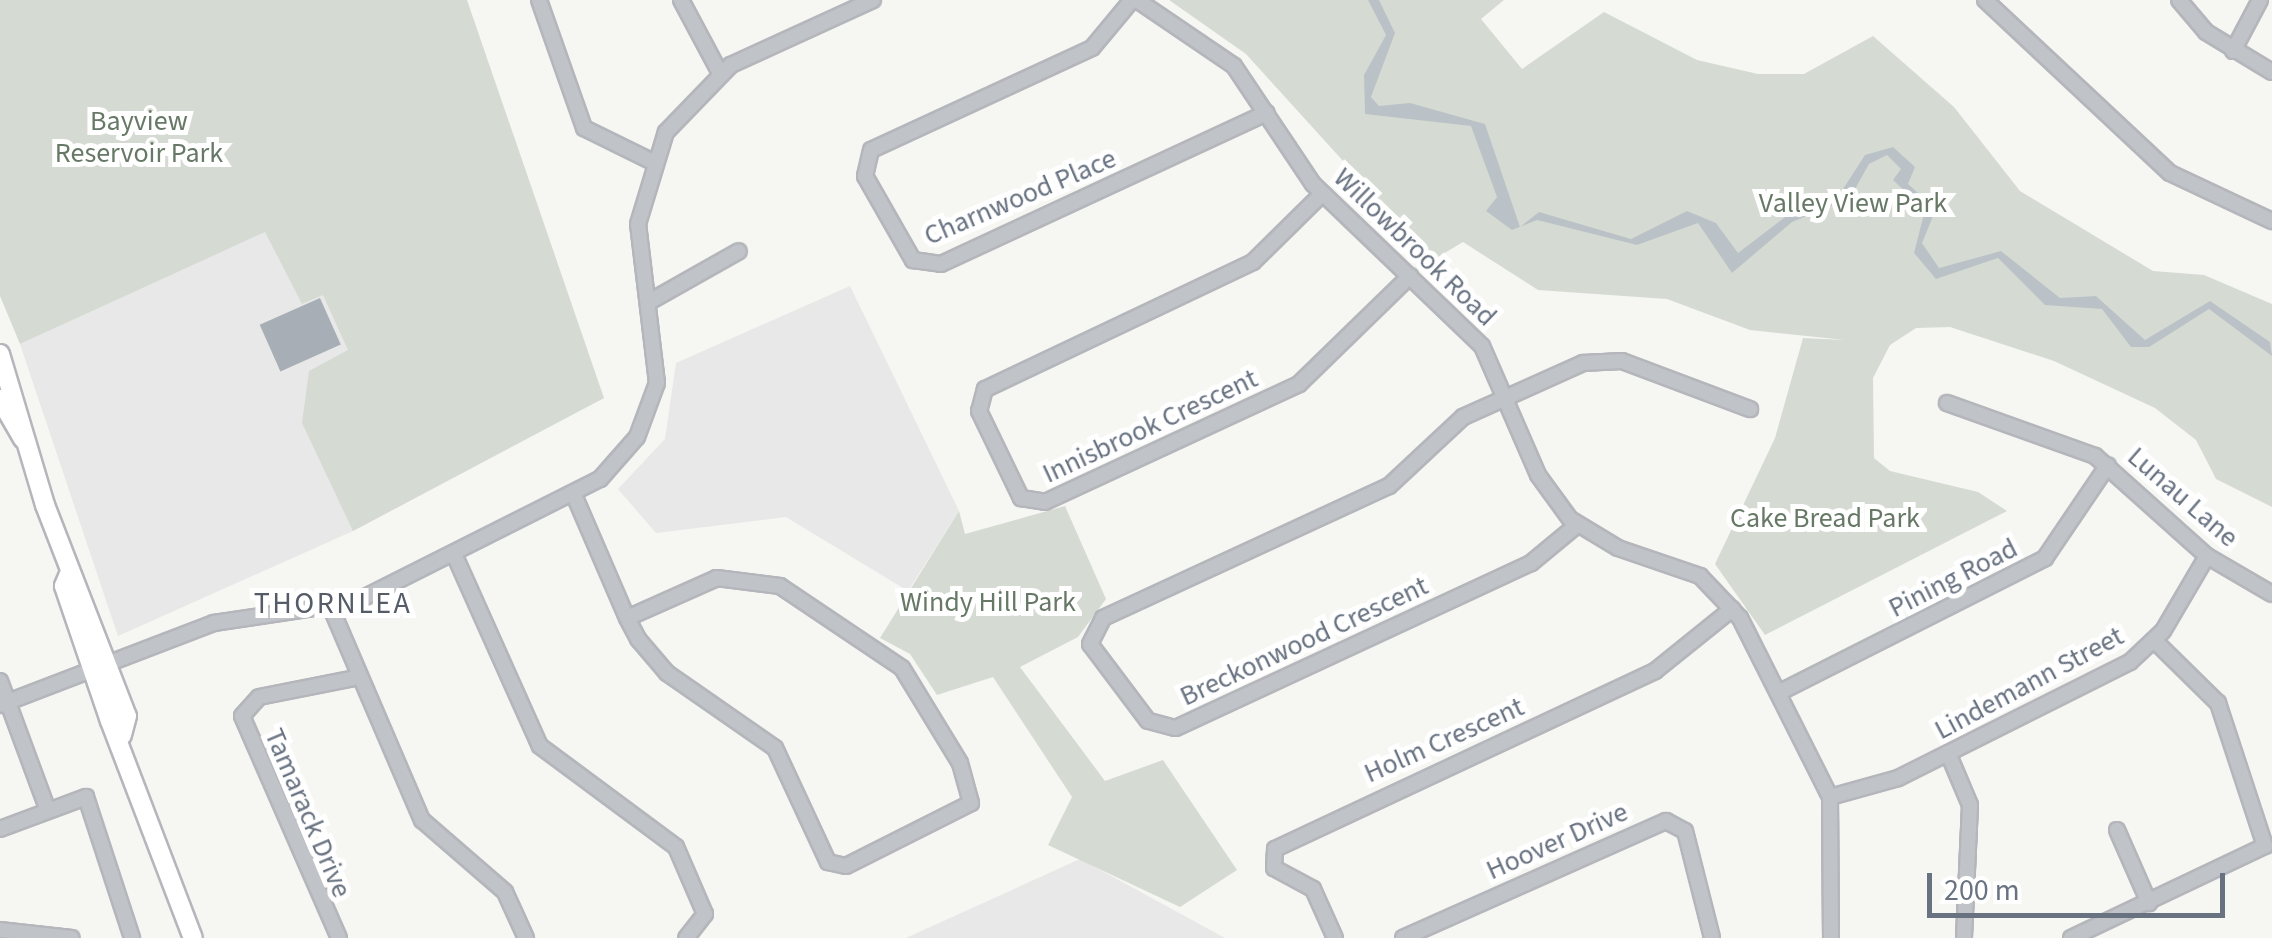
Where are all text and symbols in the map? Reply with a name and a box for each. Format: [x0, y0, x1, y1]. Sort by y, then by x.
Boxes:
park label: Bayview Reservoir Park [55, 104, 223, 170]
street label: Charnwood Place [919, 141, 1121, 253]
street label: Willowbrook Road [1327, 161, 1503, 333]
park label: Valley View Park [1759, 186, 1947, 220]
street label: Innisbrook Crescent [1037, 361, 1263, 491]
street label: Lunau Lane [2121, 440, 2245, 554]
park label: Cake Bread Park [1730, 501, 1920, 535]
street label: Pining Road [1883, 531, 2023, 625]
street label: Breckonwood Crescent [1175, 569, 1433, 713]
park label: Windy Hill Park [900, 585, 1076, 619]
district label: THORNLEA [254, 586, 412, 622]
street label: Lindemann Street [1929, 619, 2129, 747]
street label: Holm Crescent [1359, 690, 1529, 790]
street label: Tamarack Drive [257, 723, 359, 903]
street label: Hoover Drive [1481, 795, 1633, 887]
scale bar [1932, 853, 2230, 915]
text: 200 m [1944, 869, 2020, 912]

